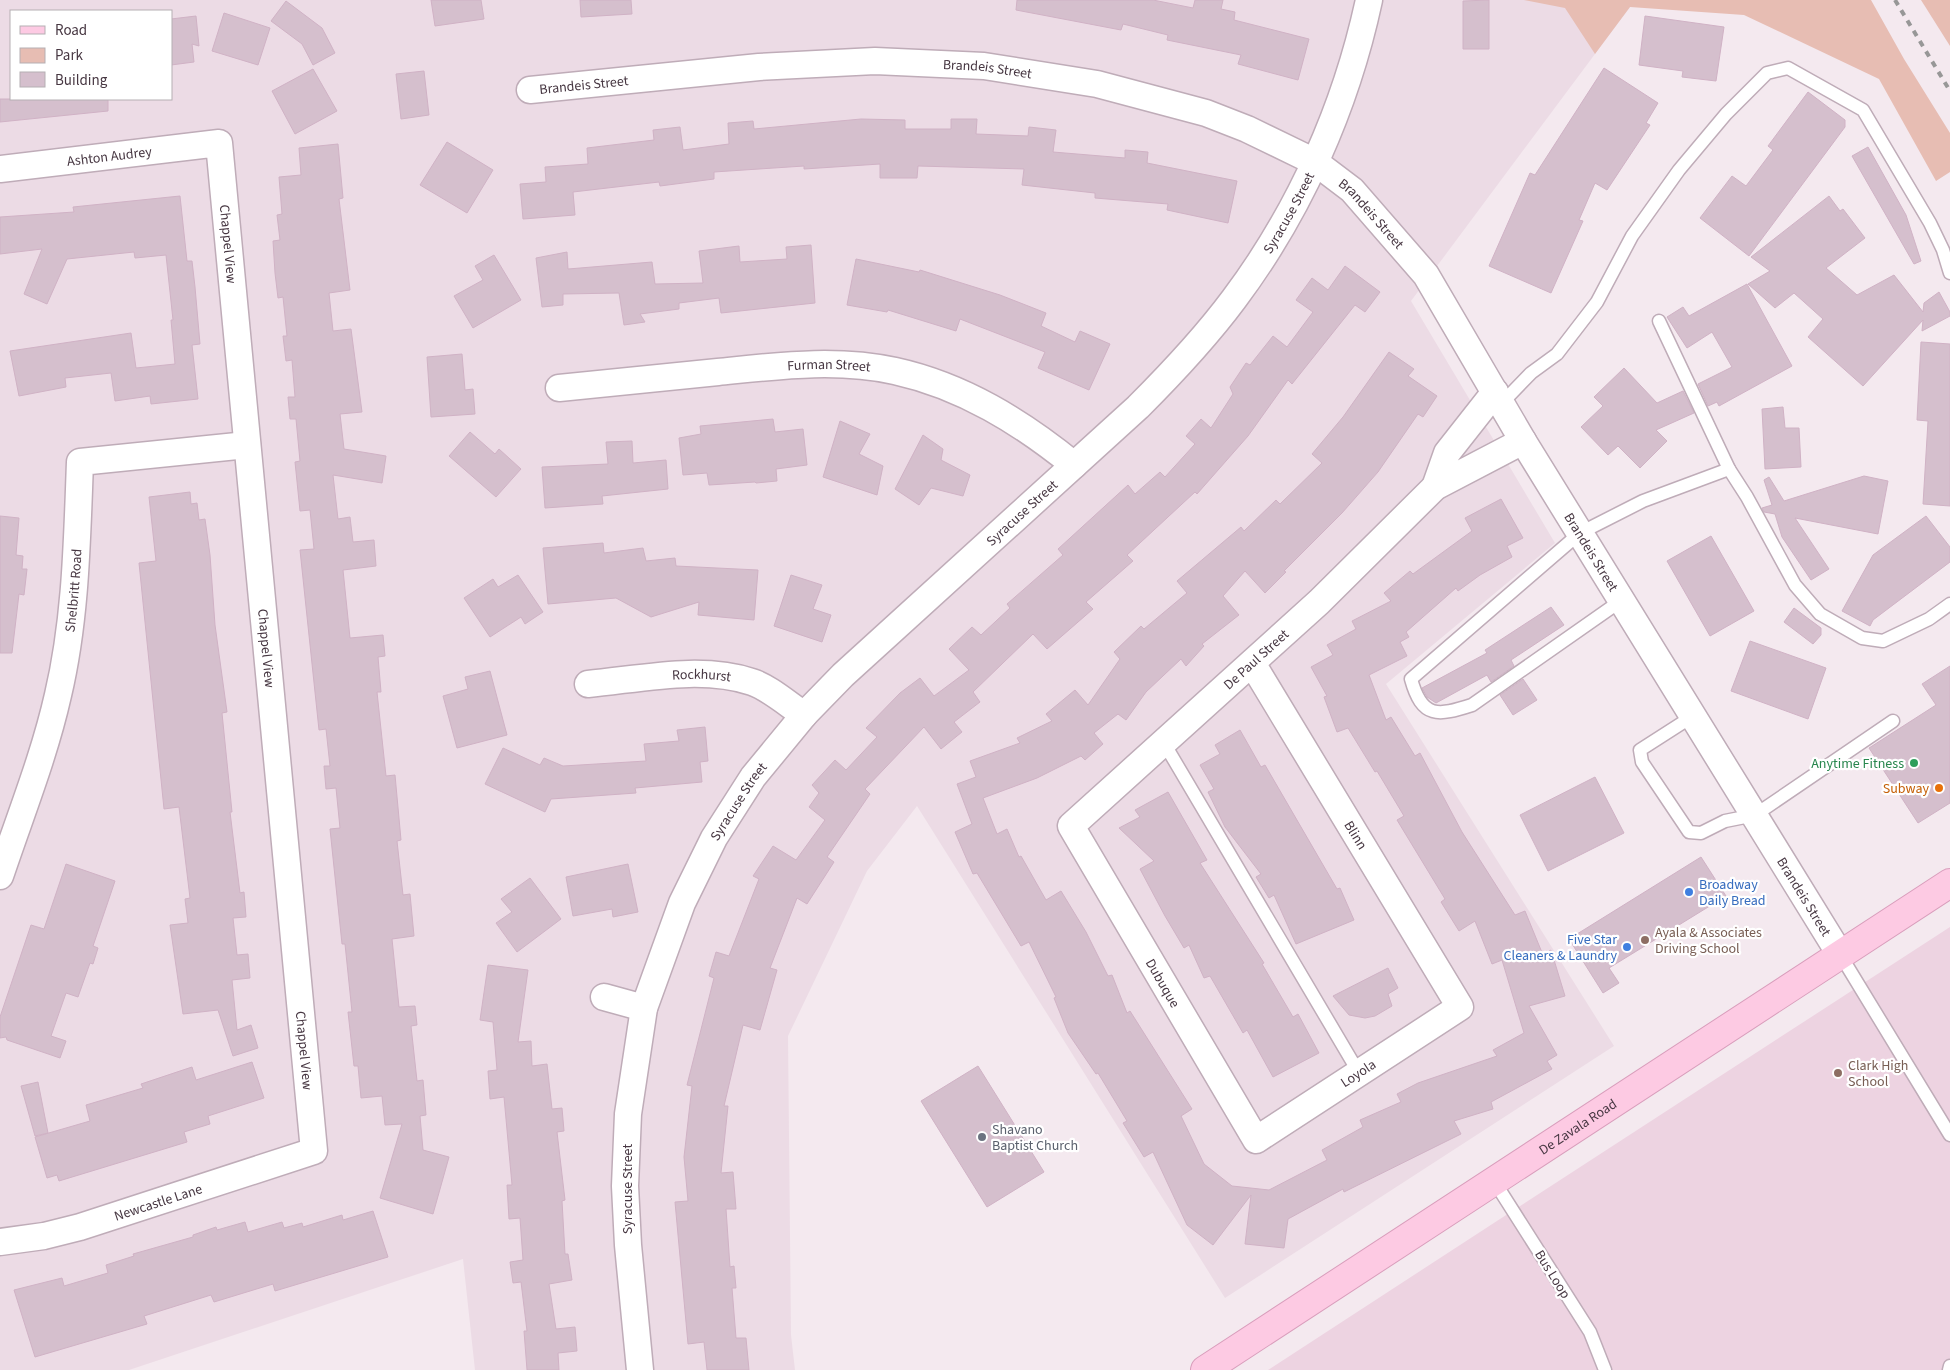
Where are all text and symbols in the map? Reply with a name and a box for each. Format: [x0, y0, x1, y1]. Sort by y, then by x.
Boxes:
legend [10, 10, 172, 100]
text: Road [55, 20, 87, 41]
text: Park [55, 45, 84, 66]
street label: Brandeis Street [942, 55, 1033, 85]
text: Building [55, 70, 108, 91]
street label: Brandeis Street [538, 71, 630, 100]
street label: Ashton Audrey [66, 142, 153, 172]
street label: Syracuse Street [1259, 169, 1320, 258]
street label: Brandeis Street [1334, 174, 1408, 254]
street label: Chappel View [214, 204, 241, 285]
street label: Furman Street [787, 355, 872, 378]
street label: Syracuse Street [982, 475, 1063, 551]
street label: Brandeis Street [1559, 509, 1623, 596]
street label: Shelbritt Road [60, 548, 88, 633]
street label: Chappel View [252, 608, 279, 689]
street label: De Paul Street [1219, 625, 1294, 695]
street label: Rockhurst [671, 665, 733, 688]
place label: Anytime Fitness [1811, 754, 1904, 774]
marker: Anytime Fitness [1908, 757, 1920, 769]
street label: Syracuse Street [706, 758, 772, 845]
place label: Subway [1883, 779, 1929, 799]
marker: Subway [1933, 782, 1945, 794]
street label: Blinn [1339, 817, 1372, 854]
street label: Brandeis Street [1771, 854, 1836, 941]
place label: Broadway Daily Bread [1699, 875, 1766, 911]
marker: Broadway Daily Bread [1683, 886, 1695, 898]
place label: Ayala & Associates Driving School [1655, 923, 1762, 959]
place label: Five Star Cleaners & Laundry [1504, 930, 1617, 966]
marker: Ayala & Associates Driving School [1639, 934, 1651, 946]
marker: Five Star Cleaners & Laundry [1621, 941, 1633, 953]
street label: Dubuque [1140, 955, 1184, 1012]
street label: Chappel View [290, 1010, 317, 1091]
street label: Loyola [1337, 1055, 1380, 1093]
place label: Clark High School [1848, 1056, 1908, 1092]
marker: Clark High School [1832, 1067, 1844, 1079]
street label: De Zavala Road [1535, 1094, 1621, 1160]
place label: Shavano Baptist Church [992, 1120, 1078, 1156]
marker: Shavano Baptist Church [976, 1131, 988, 1143]
street label: Syracuse Street [618, 1144, 638, 1234]
street label: Newcastle Lane [112, 1179, 205, 1227]
street label: Bus Loop [1529, 1246, 1575, 1303]

